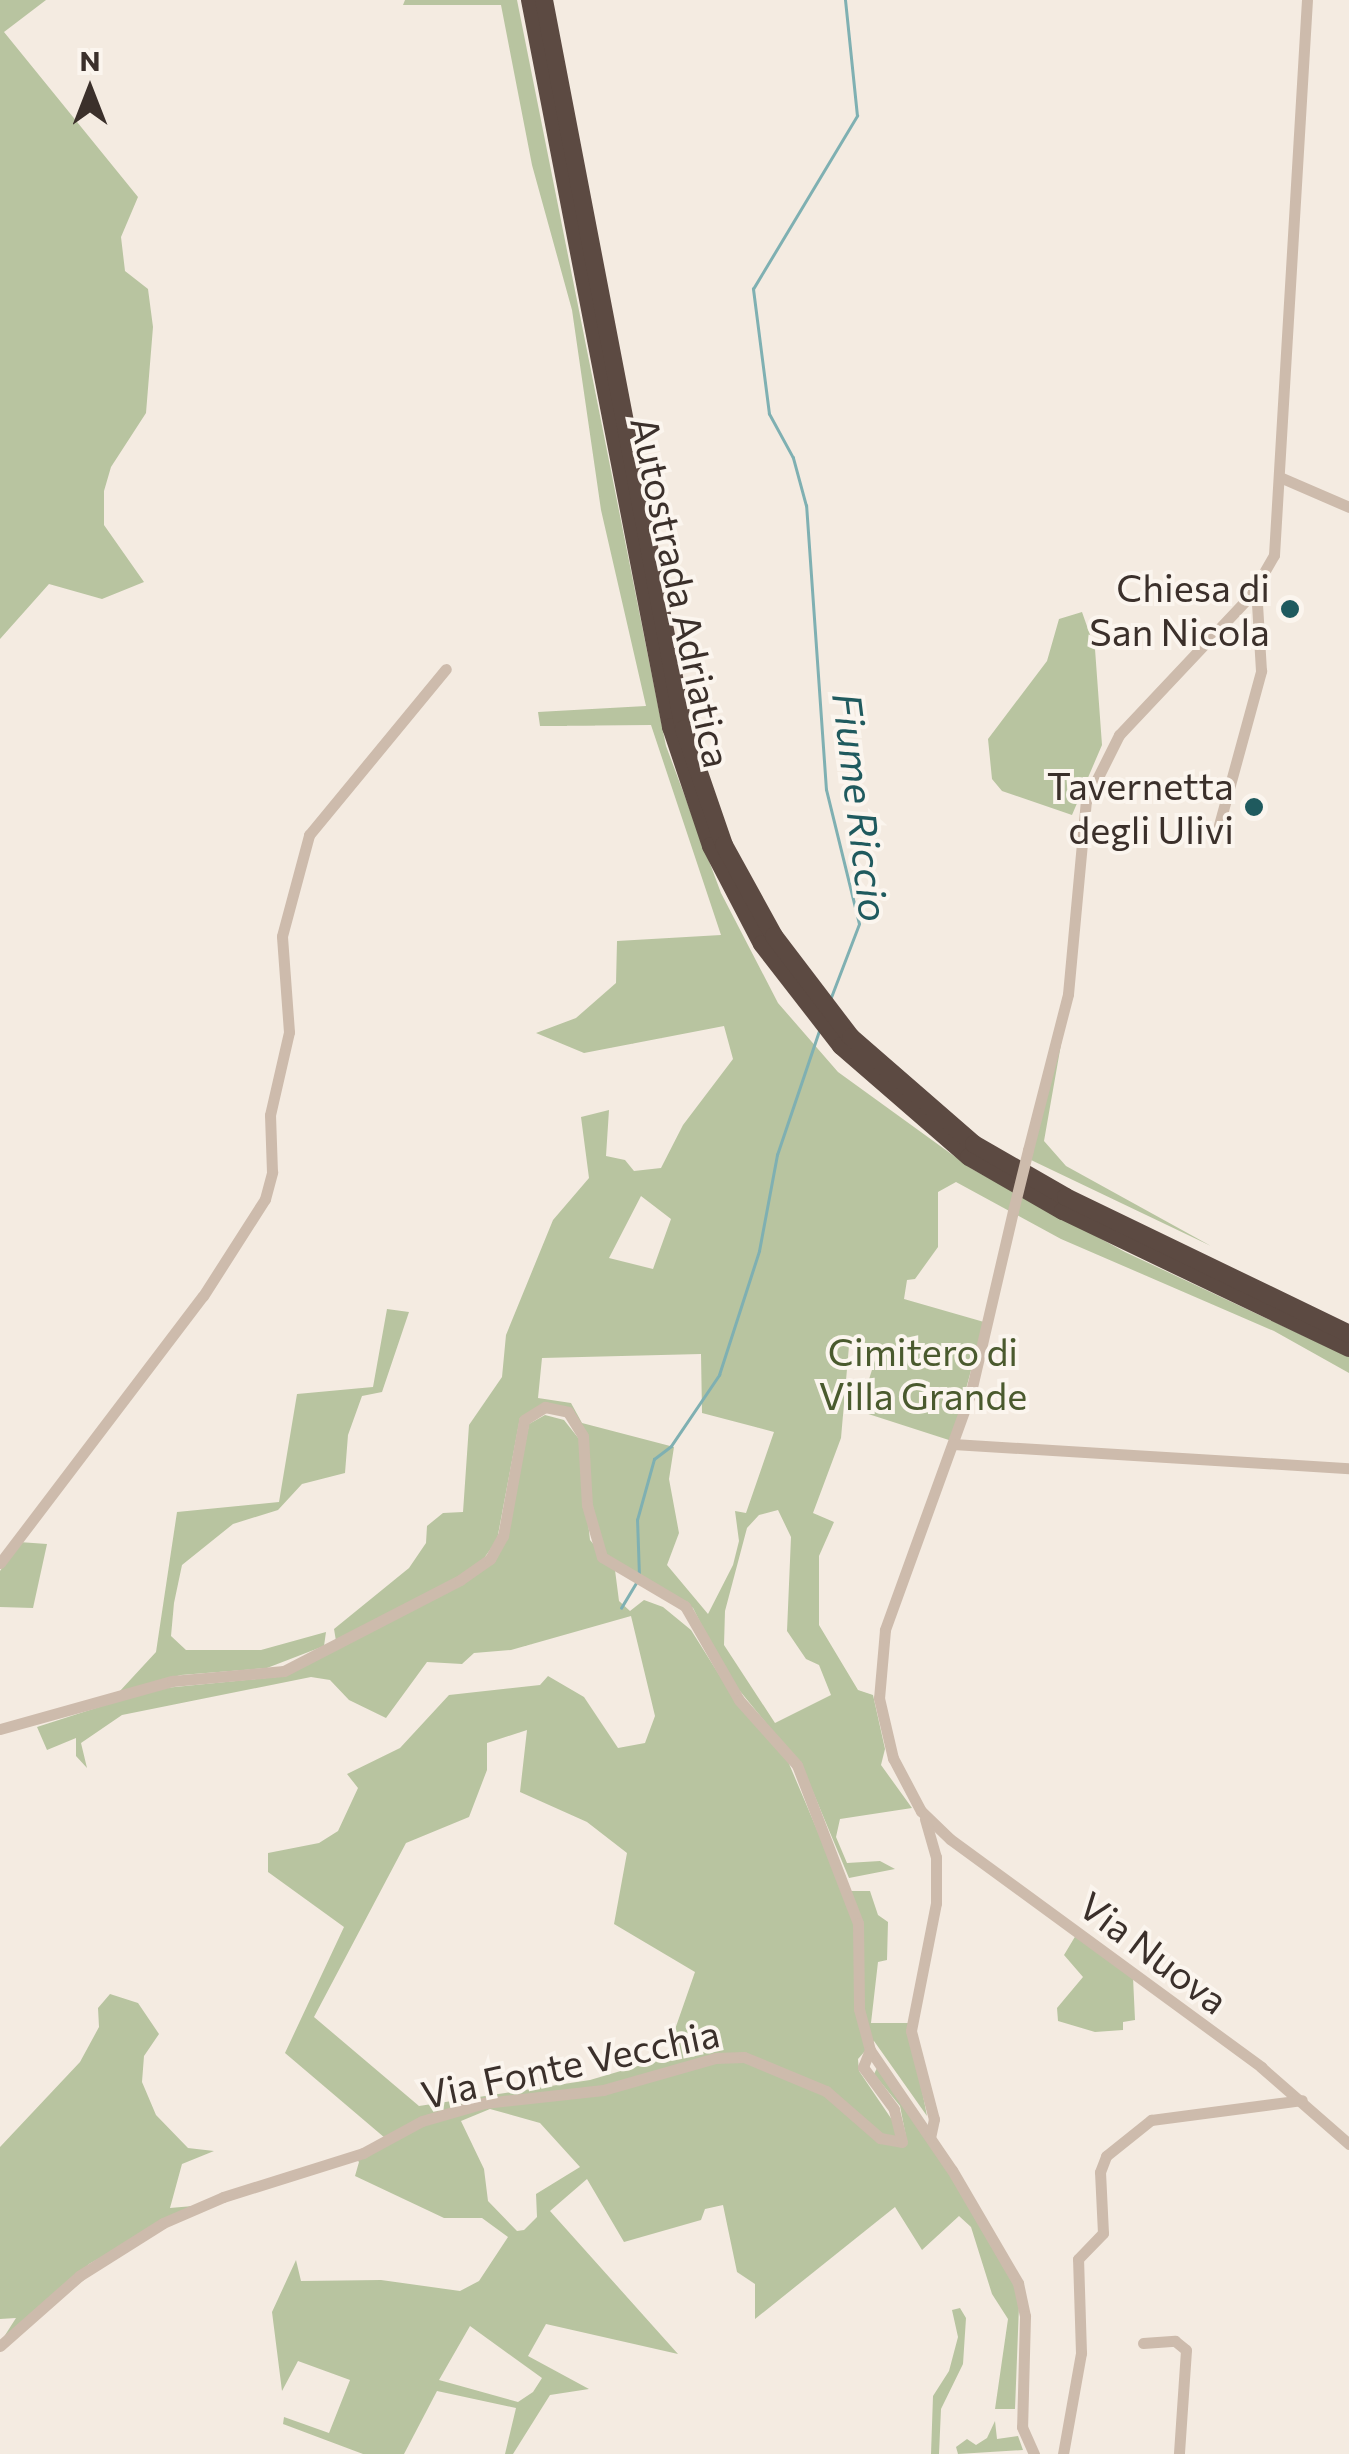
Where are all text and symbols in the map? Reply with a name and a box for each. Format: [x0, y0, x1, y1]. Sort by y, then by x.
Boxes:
north arrow [40, 40, 140, 140]
text: N [80, 43, 101, 77]
street label: Autostrada Adriatica [623, 412, 741, 772]
place label: Chiesa di San Nicola [1089, 564, 1270, 654]
marker: Chiesa di San Nicola [1279, 598, 1301, 620]
water label: Fiume Riccio [824, 690, 900, 924]
place label: Tavernetta degli Ulivi [1047, 762, 1234, 852]
marker: Tavernetta degli Ulivi [1243, 796, 1265, 818]
park label: Cimitero di Villa Grande [819, 1328, 1027, 1418]
street label: Via Nuova [1071, 1881, 1237, 2023]
street label: Via Fonte Vecchia [417, 2009, 723, 2117]

